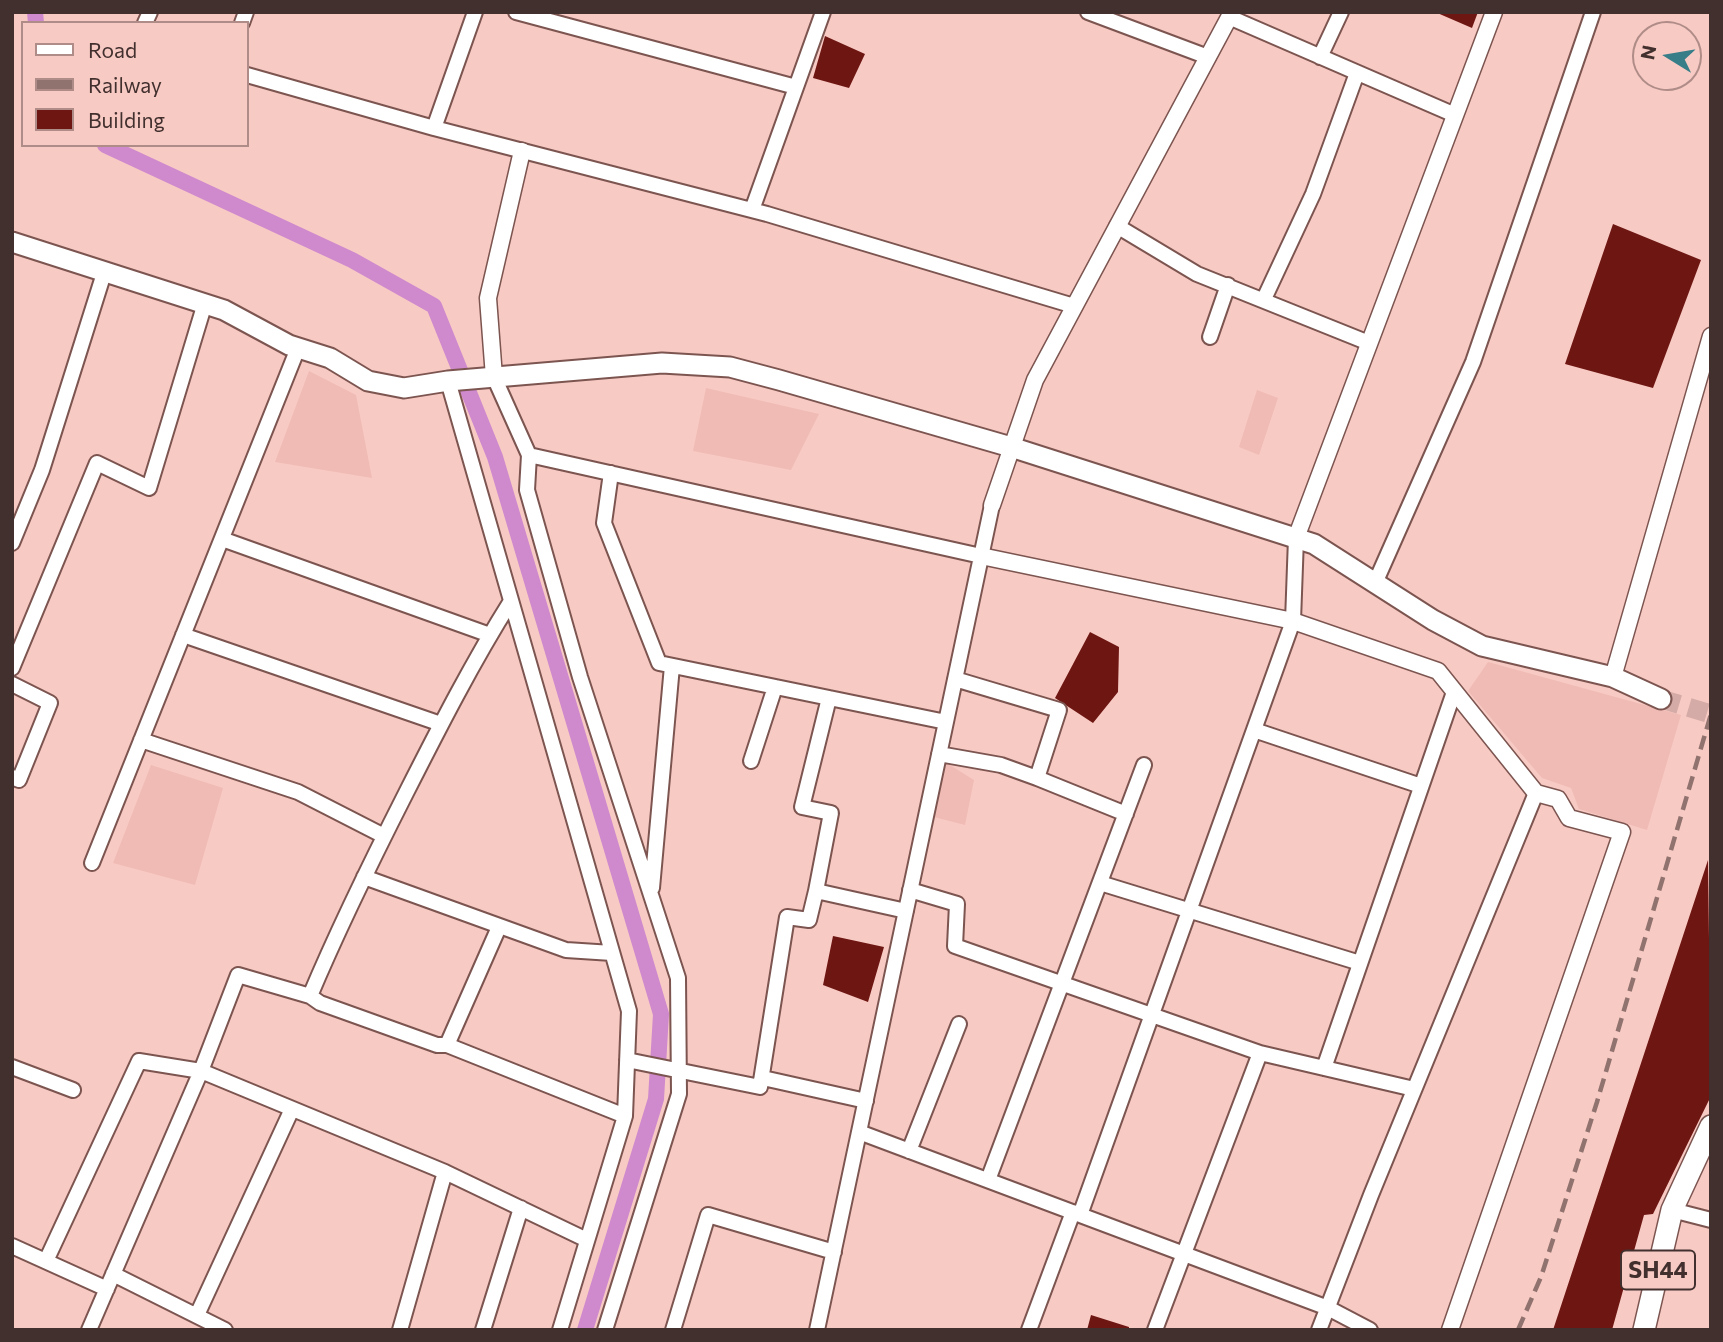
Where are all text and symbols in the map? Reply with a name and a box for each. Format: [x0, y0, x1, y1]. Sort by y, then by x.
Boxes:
legend [21, 21, 248, 147]
north arrow [1632, 21, 1702, 91]
text: Road [88, 37, 137, 62]
text: N [1635, 43, 1661, 61]
text: Railway [88, 72, 162, 97]
text: Building [88, 107, 165, 132]
road number: SH44 [1621, 1250, 1695, 1289]

